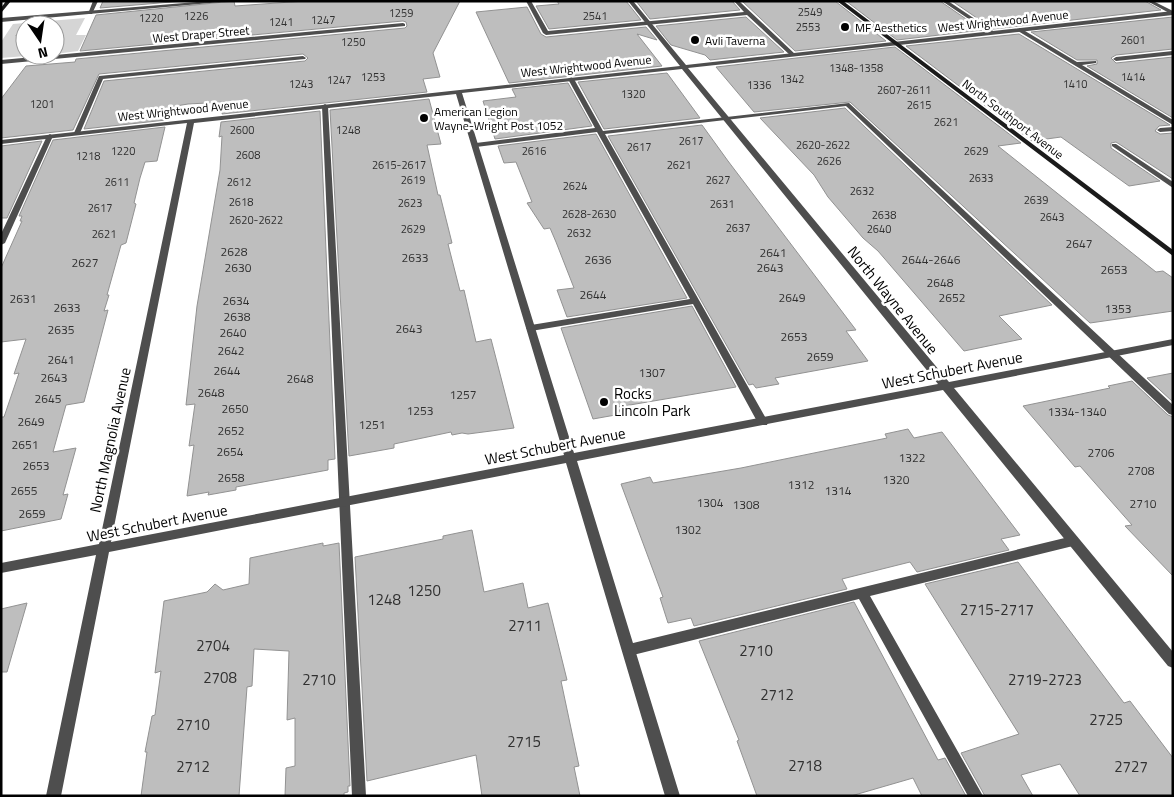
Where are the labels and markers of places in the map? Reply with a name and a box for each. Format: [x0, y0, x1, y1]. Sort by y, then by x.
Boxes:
place label: MF Aesthetics [855, 18, 928, 37]
marker: MF Aesthetics [839, 21, 851, 33]
place label: Avli Taverna [705, 31, 765, 50]
marker: Avli Taverna [689, 34, 701, 46]
place label: American Legion Wayne-Wright Post 1052 [434, 102, 563, 135]
marker: American Legion Wayne-Wright Post 1052 [418, 112, 430, 124]
place label: Rocks Lincoln Park [614, 382, 690, 422]
marker: Rocks Lincoln Park [598, 396, 610, 408]

